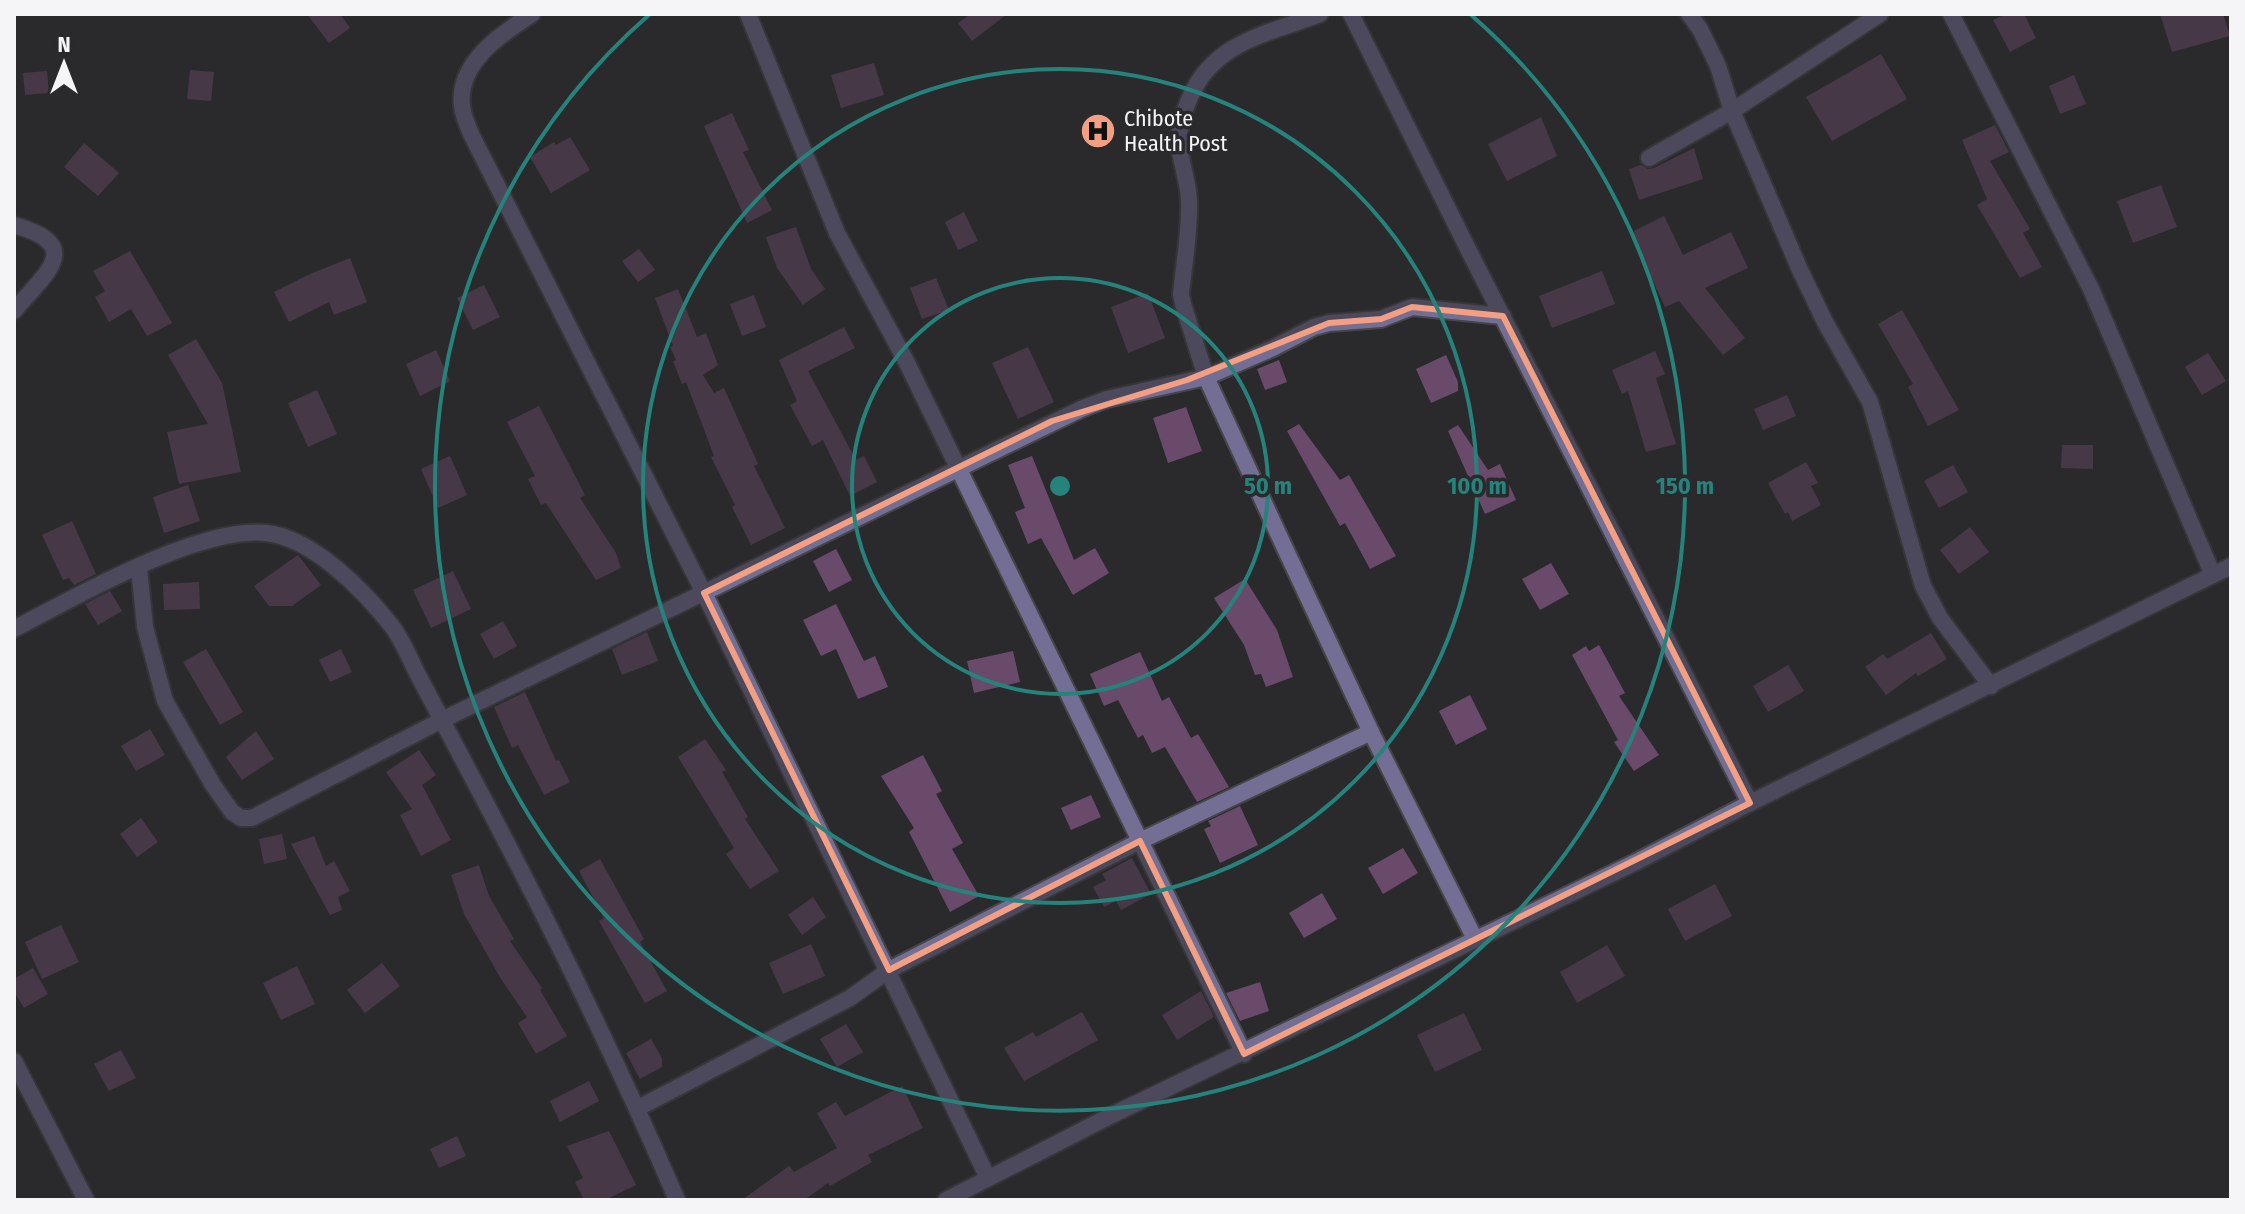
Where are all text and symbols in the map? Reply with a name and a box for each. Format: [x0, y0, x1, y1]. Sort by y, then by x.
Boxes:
north arrow [24, 24, 104, 104]
text: N [57, 31, 71, 58]
place label: Chibote Health Post [1124, 105, 1228, 157]
hospital icon: Chibote Health Post [1079, 112, 1117, 150]
centre of rings [1046, 472, 1074, 500]
text: 50 m [1244, 472, 1292, 500]
text: 100 m [1447, 472, 1507, 500]
text: 150 m [1656, 472, 1714, 500]

